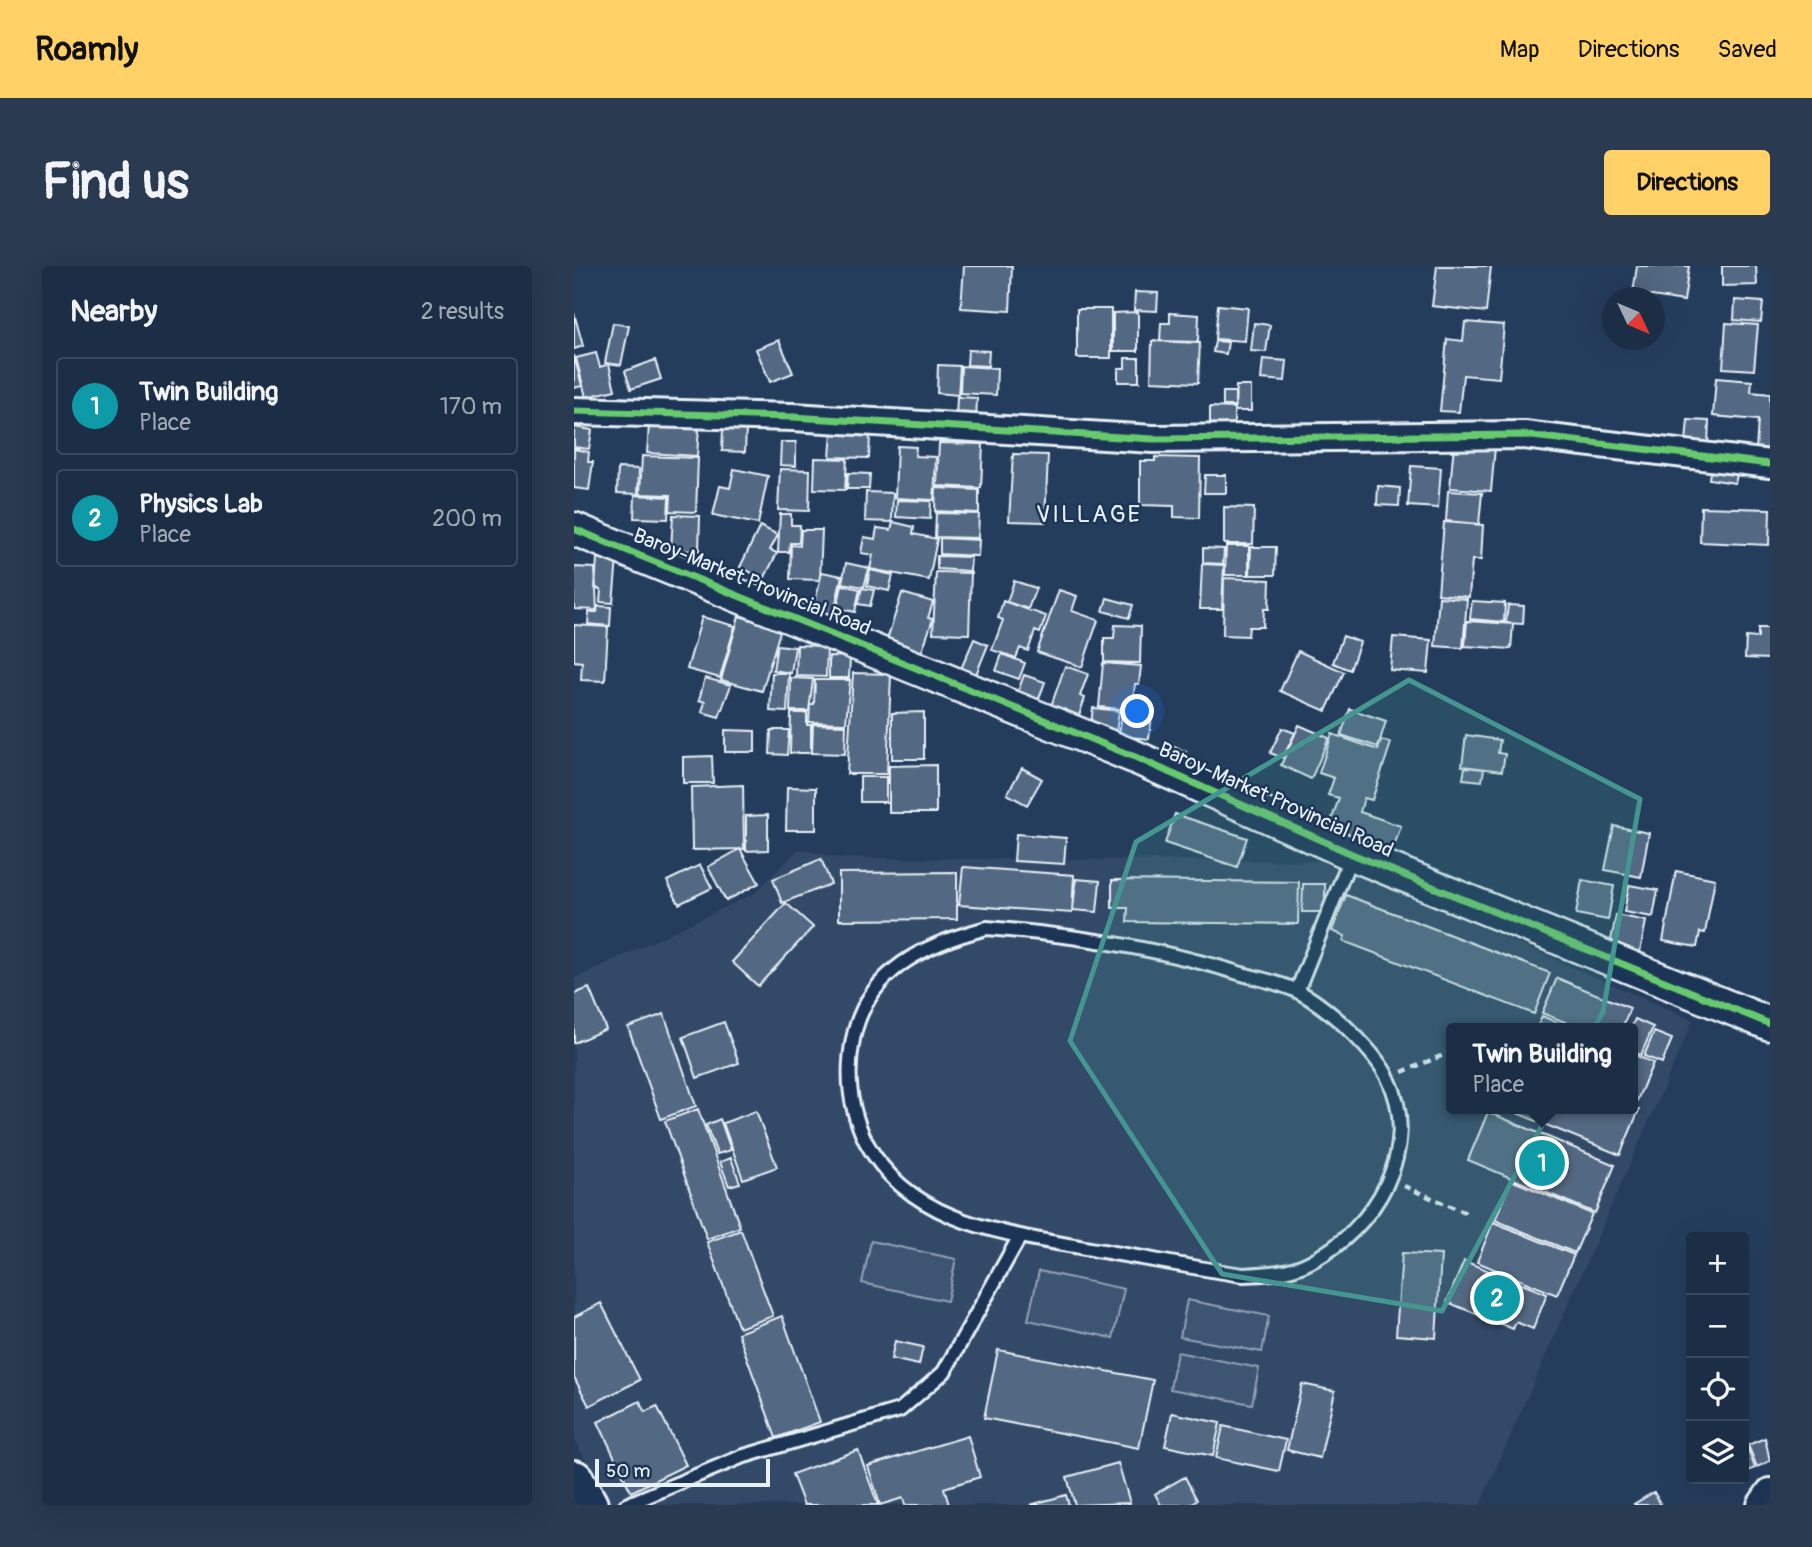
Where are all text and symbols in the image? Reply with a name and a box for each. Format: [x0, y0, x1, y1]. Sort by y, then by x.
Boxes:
text: Roamly [35, 29, 138, 70]
text: Map [1500, 35, 1540, 64]
text: Directions [1578, 35, 1679, 64]
text: Saved [1717, 35, 1777, 64]
button: Directions [1604, 150, 1770, 215]
text: Find us [42, 152, 189, 213]
north arrow [1602, 287, 1665, 350]
text: Nearby [70, 293, 157, 330]
text: 2 results [421, 297, 504, 326]
text: Twin Building [139, 376, 278, 408]
text: 1 [91, 392, 100, 421]
text: 170 m [440, 392, 502, 421]
text: Place [139, 408, 191, 437]
text: Physics Lab [139, 488, 263, 520]
district label: VILLAGE [1036, 500, 1142, 529]
text: 2 [89, 504, 101, 533]
text: 200 m [432, 504, 502, 533]
text: Place [139, 520, 191, 549]
street label: Baroy-Market Provincial Road [629, 522, 875, 642]
your location [1120, 694, 1154, 728]
street label: Baroy-Market Provincial Road [1154, 736, 1398, 864]
popup [1446, 1023, 1638, 1114]
text: Twin Building [1472, 1038, 1612, 1070]
text: Place [1472, 1070, 1524, 1099]
pin: 1 [1519, 1137, 1565, 1189]
map controls [1686, 1232, 1749, 1484]
button: + [1686, 1232, 1749, 1295]
pin: 2 [1474, 1272, 1520, 1324]
button: − [1686, 1295, 1749, 1358]
button: locate [1686, 1358, 1749, 1421]
button: layers [1686, 1421, 1749, 1484]
scale bar [595, 1456, 770, 1488]
text: 50 m [606, 1459, 650, 1483]

